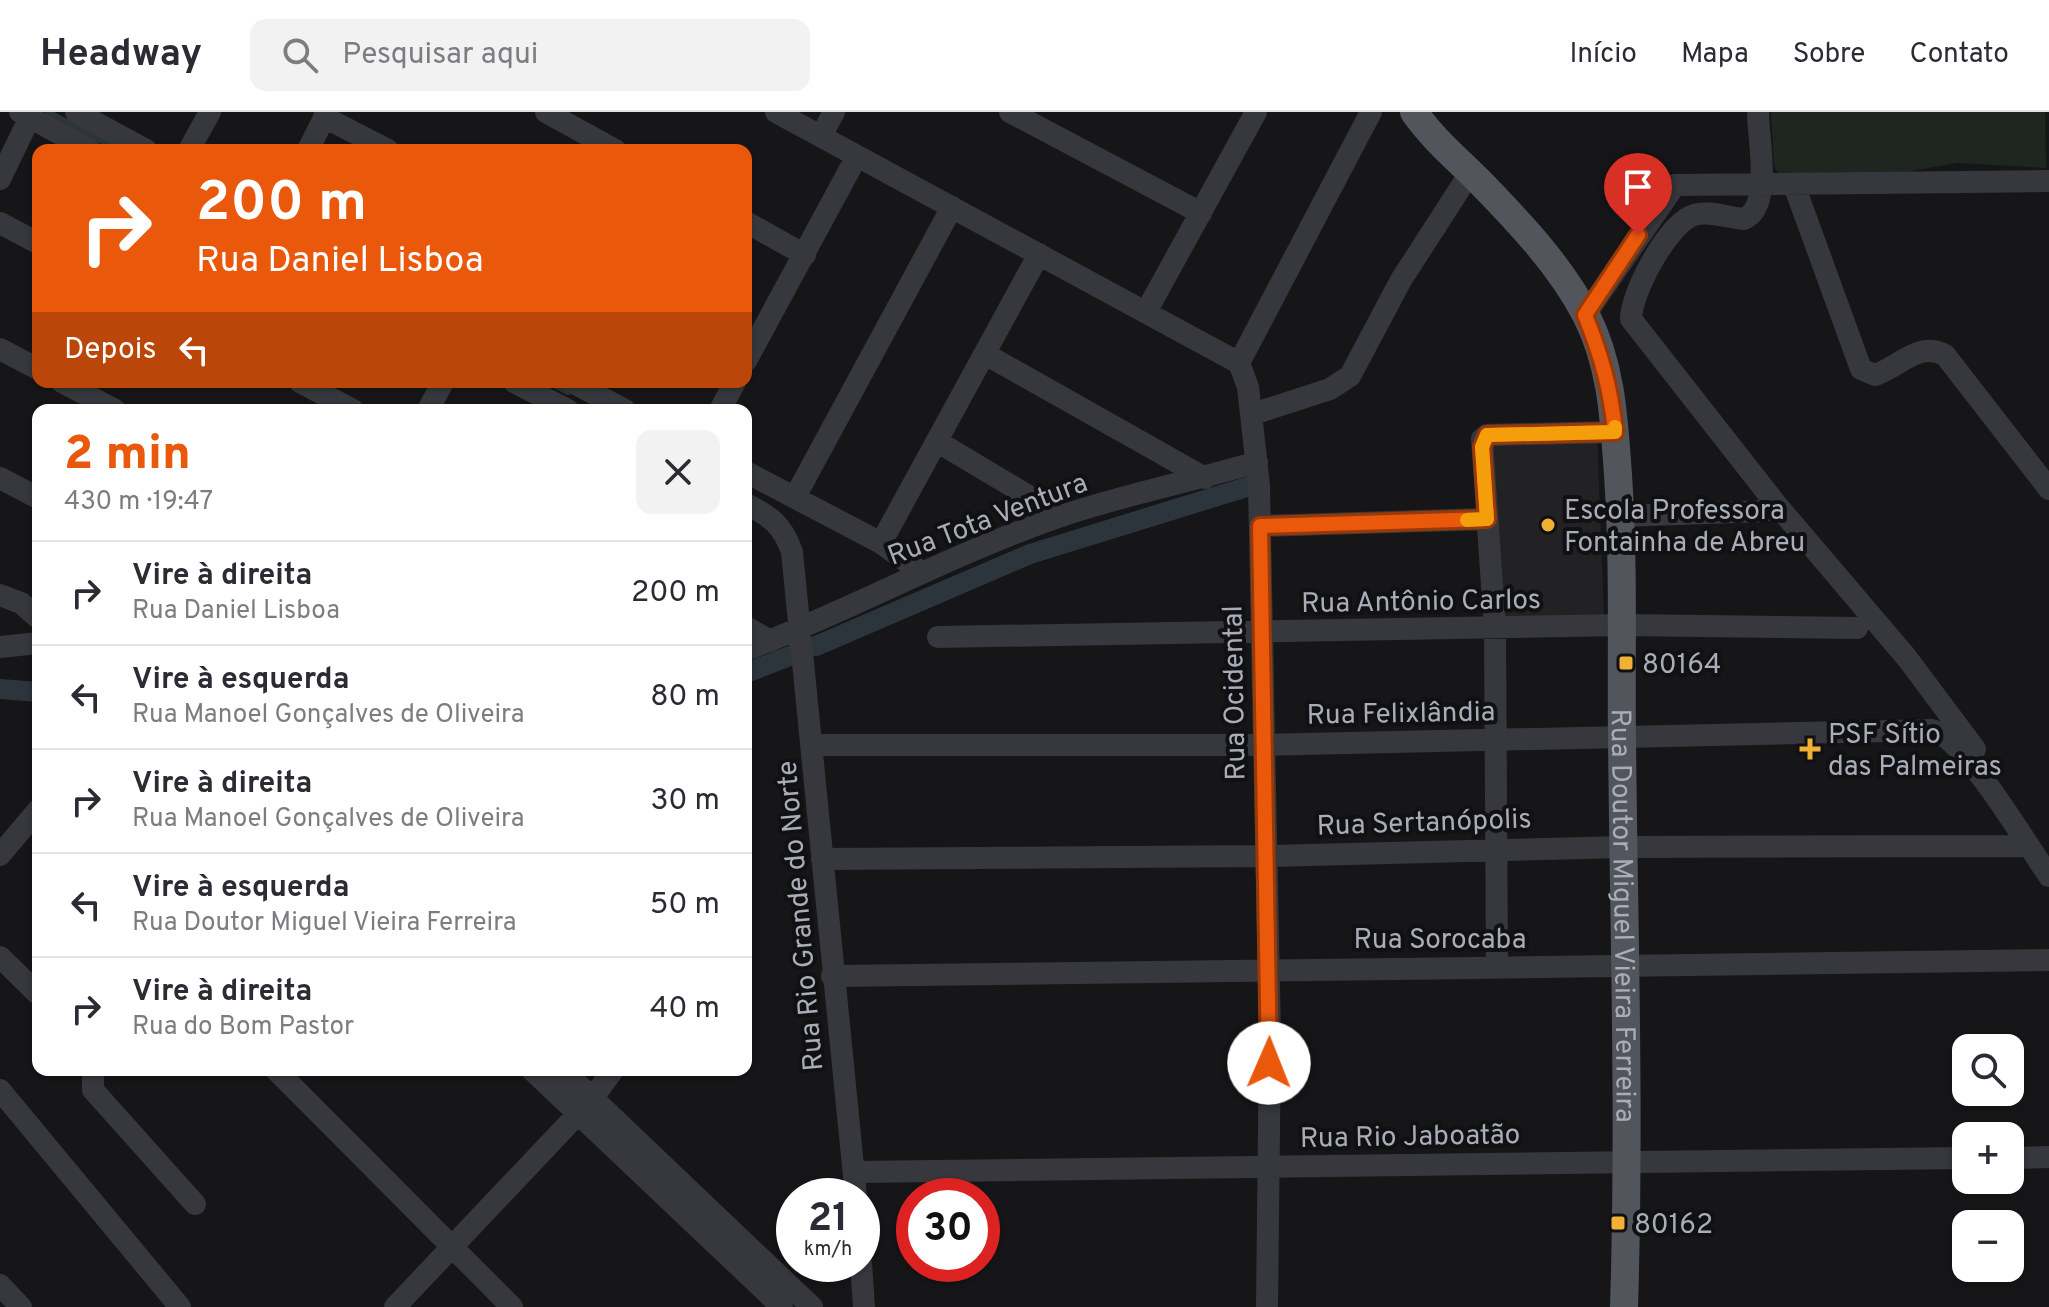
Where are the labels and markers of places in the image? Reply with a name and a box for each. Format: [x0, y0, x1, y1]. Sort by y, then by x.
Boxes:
pin [1604, 153, 1672, 235]
place label: Escola Professora Fontainha de Abreu [1564, 494, 1805, 562]
marker: Escola Professora Fontainha de Abreu [1539, 516, 1557, 534]
place label: 80164 [1642, 648, 1721, 684]
marker: 80164 [1617, 654, 1635, 672]
place label: PSF Sítio das Palmeiras [1828, 718, 2002, 786]
marker: PSF Sítio das Palmeiras [1799, 738, 1821, 760]
place label: 80162 [1634, 1208, 1713, 1244]
marker: 80162 [1609, 1214, 1627, 1232]

